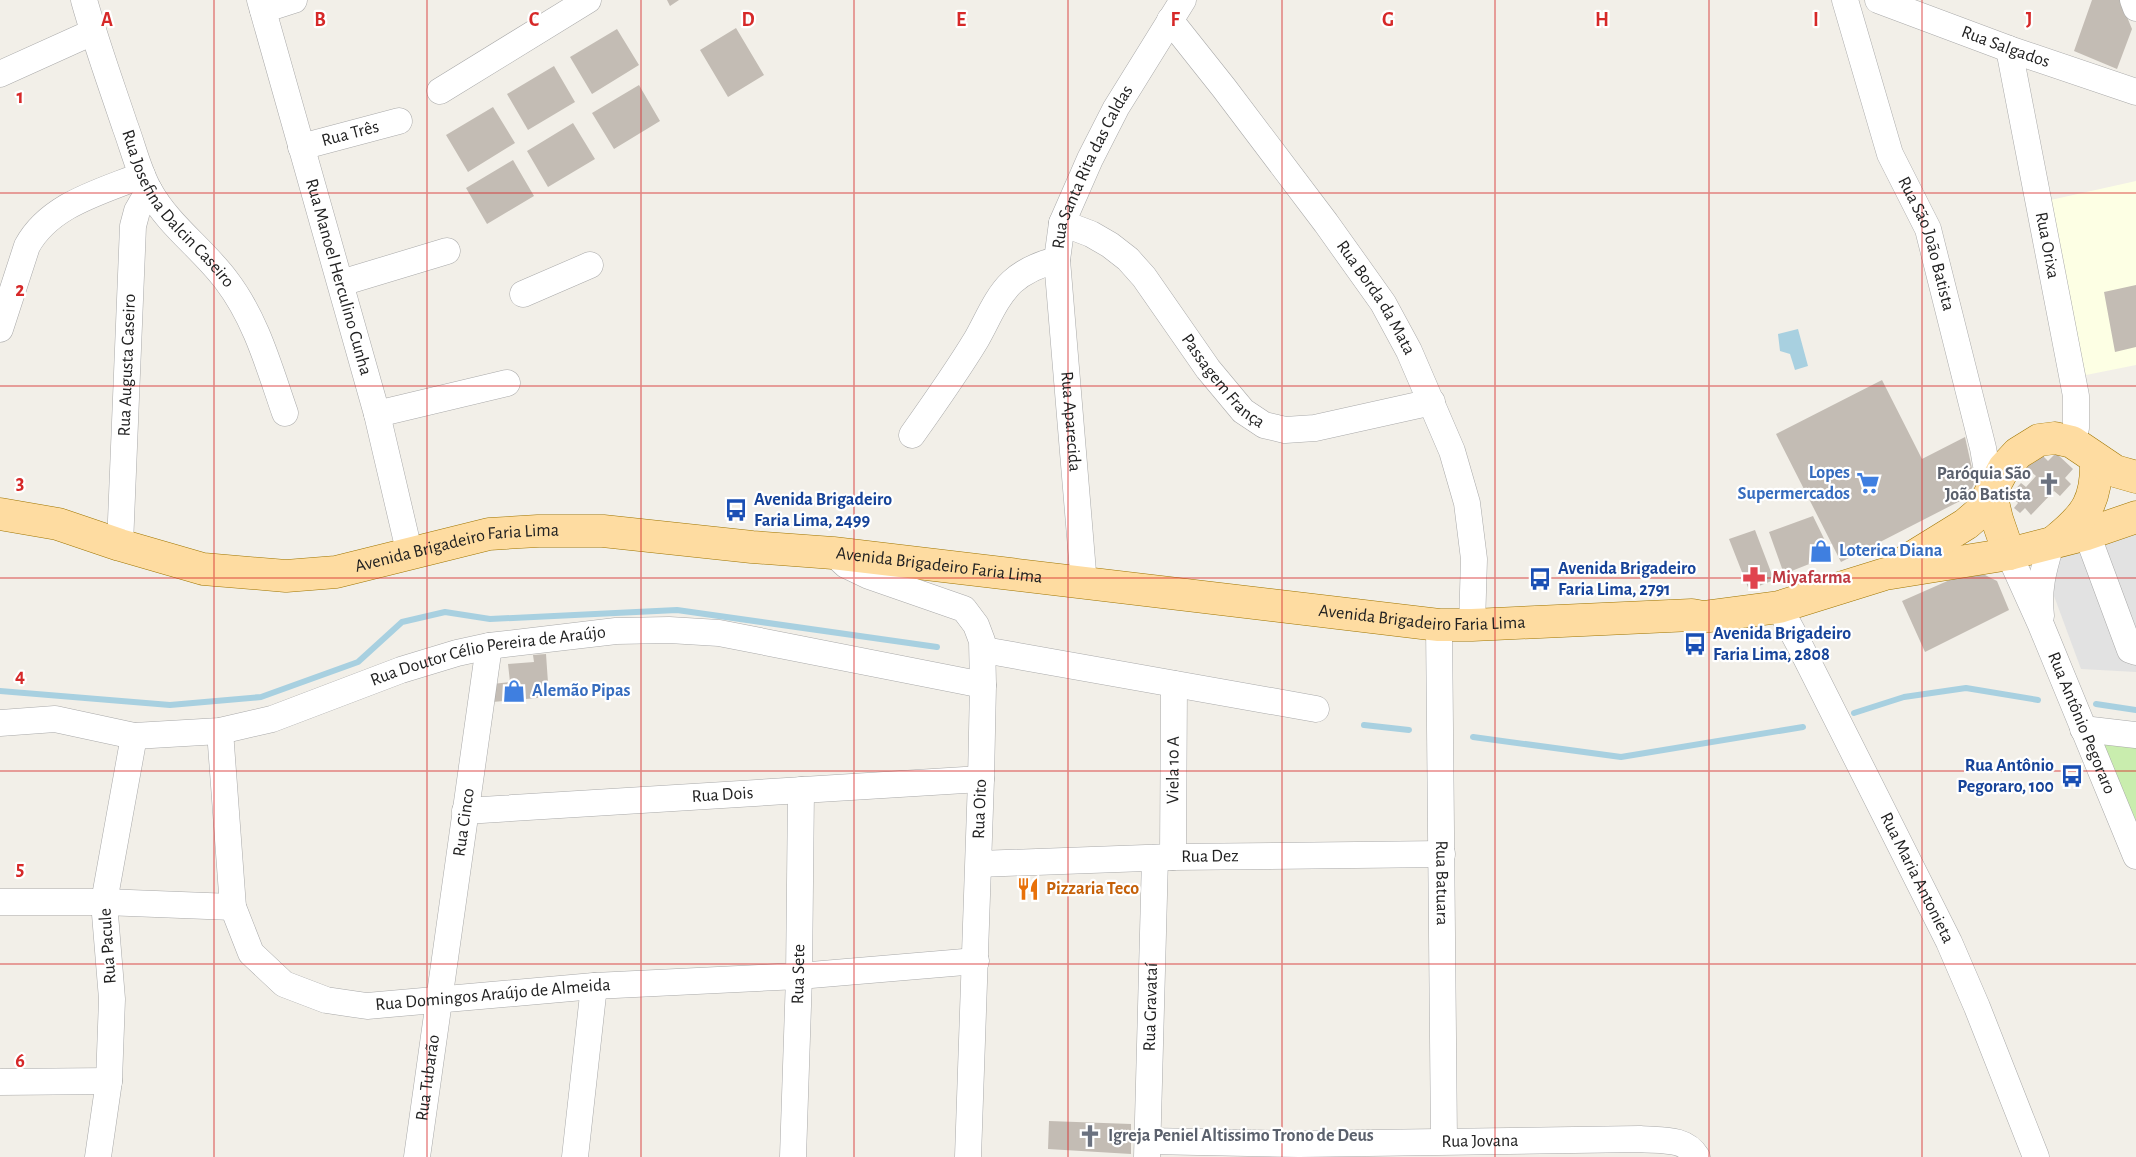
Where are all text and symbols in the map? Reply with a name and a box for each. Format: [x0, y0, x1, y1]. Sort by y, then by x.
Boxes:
text: A [101, 10, 113, 30]
text: B [314, 10, 326, 30]
text: C [529, 10, 540, 30]
text: D [741, 10, 755, 30]
text: E [956, 10, 966, 30]
text: F [1170, 10, 1180, 30]
text: G [1382, 10, 1394, 30]
text: H [1595, 10, 1609, 30]
text: I [1813, 10, 1819, 30]
text: J [2026, 10, 2032, 30]
street label: Rua Salgados [1959, 23, 2052, 71]
street label: Rua Santa Rita das Caldas [1050, 82, 1137, 250]
text: 1 [16, 87, 24, 107]
street label: Rua Três [320, 118, 381, 150]
street label: Rua Josefina Dalcin Caseiro [118, 127, 238, 291]
street label: Rua São João Batista [1894, 174, 1957, 313]
street label: Rua Manoel Herculino Cunha [302, 177, 375, 377]
street label: Rua Orixa [2032, 210, 2062, 280]
street label: Rua Borda da Mata [1333, 237, 1418, 358]
text: 2 [15, 280, 25, 300]
street label: Rua Augusta Caseiro [115, 293, 139, 437]
street label: Passagem França [1178, 331, 1268, 432]
street label: Rua Aparecida [1057, 371, 1084, 472]
place label: Lopes Supermercados [1738, 464, 1850, 503]
place label: Paróquia São João Batista [1937, 465, 2031, 504]
supermarket icon: Lopes Supermercados [1855, 470, 1881, 496]
church icon: Paróquia São João Batista [2036, 471, 2062, 497]
text: 3 [16, 473, 24, 493]
place label: Avenida Brigadeiro Faria Lima, 2499 [754, 491, 892, 530]
bus stop icon: Avenida Brigadeiro Faria Lima, 2499 [723, 497, 749, 523]
street label: Avenida Brigadeiro Faria Lima [353, 522, 559, 576]
shop icon: Loterica Diana [1808, 538, 1834, 564]
place label: Loterica Diana [1839, 542, 1943, 560]
street label: Avenida Brigadeiro Faria Lima [835, 544, 1043, 587]
place label: Avenida Brigadeiro Faria Lima, 2791 [1558, 560, 1696, 599]
pharmacy icon: Miyafarma [1741, 565, 1767, 591]
bus stop icon: Avenida Brigadeiro Faria Lima, 2791 [1527, 566, 1553, 592]
place label: Miyafarma [1772, 569, 1851, 587]
street label: Avenida Brigadeiro Faria Lima [1318, 602, 1526, 634]
street label: Rua Doutor Célio Pereira de Araújo [368, 623, 607, 690]
place label: Avenida Brigadeiro Faria Lima, 2808 [1713, 625, 1851, 664]
bus stop icon: Avenida Brigadeiro Faria Lima, 2808 [1682, 631, 1708, 657]
street label: Rua Antônio Pegoraro [2044, 649, 2119, 797]
text: 4 [15, 666, 25, 686]
shop icon: Alemão Pipas [501, 678, 527, 704]
place label: Alemão Pipas [532, 682, 631, 700]
street label: Viela 10 A [1164, 736, 1183, 804]
place label: Rua Antônio Pegoraro, 100 [1957, 757, 2054, 796]
bus stop icon: Rua Antônio Pegoraro, 100 [2059, 763, 2085, 789]
street label: Rua Oito [970, 778, 990, 839]
street label: Rua Dois [691, 784, 754, 806]
street label: Rua Cinco [450, 787, 478, 858]
street label: Rua Maria Antonieta [1876, 810, 1957, 946]
street label: Rua Batuara [1432, 840, 1451, 926]
street label: Rua Dez [1181, 847, 1239, 866]
text: 5 [16, 859, 24, 879]
restaurant icon: Pizzaria Teco [1015, 876, 1041, 902]
place label: Pizzaria Teco [1046, 880, 1139, 898]
street label: Rua Pacule [96, 907, 120, 985]
street label: Rua Sete [789, 944, 808, 1005]
street label: Rua Gravataí [1141, 962, 1161, 1051]
street label: Rua Domingos Araújo de Almeida [375, 976, 611, 1014]
street label: Rua Tubarão [413, 1033, 443, 1122]
text: 6 [15, 1051, 25, 1071]
church icon: Igreja Peniel Altissimo Trono de Deus [1077, 1123, 1103, 1149]
place label: Igreja Peniel Altissimo Trono de Deus [1108, 1127, 1374, 1145]
street label: Rua Jovana [1441, 1132, 1519, 1151]

